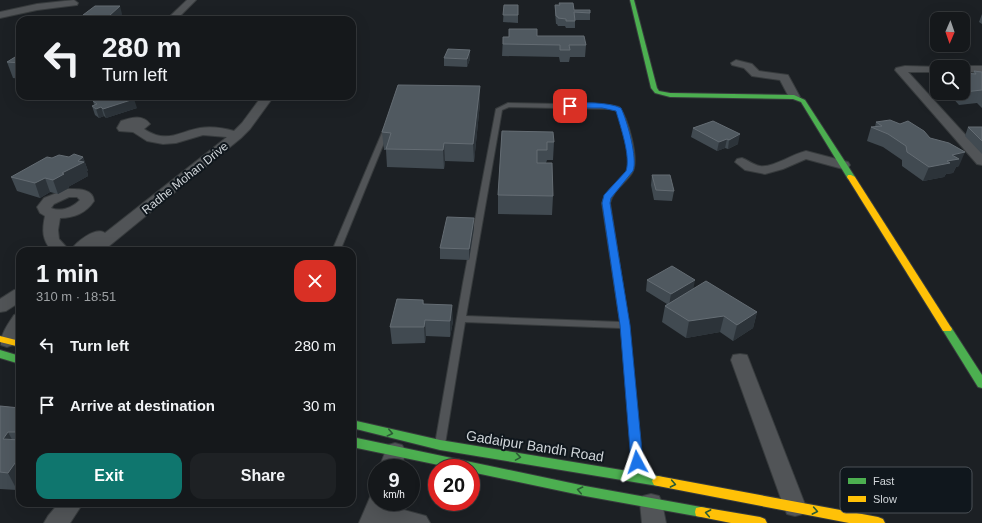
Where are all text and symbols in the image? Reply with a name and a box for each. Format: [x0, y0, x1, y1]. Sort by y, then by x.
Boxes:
north arrow [930, 12, 970, 52]
map controls [930, 12, 970, 100]
icon: left [36, 32, 88, 84]
text: 280 m [102, 32, 181, 63]
button: search [930, 60, 970, 100]
text: Turn left [102, 65, 167, 85]
pin [553, 89, 587, 123]
icon: arrive [559, 95, 581, 117]
street label: Radhe Mohan Drive [139, 139, 231, 217]
text: 1 min [36, 260, 99, 287]
button: close [294, 260, 336, 302]
text: 310 m · 18:51 [36, 289, 116, 304]
icon: left [36, 334, 58, 356]
text: Turn left [70, 337, 129, 354]
text: 280 m [294, 337, 336, 354]
icon: arrive [36, 394, 58, 416]
text: Arrive at destination [70, 397, 215, 414]
text: 30 m [303, 397, 336, 414]
street label: Gadaipur Bandh Road [465, 427, 605, 465]
one-way arrow [387, 429, 393, 437]
position arrow [616, 441, 658, 483]
one-way arrow [515, 452, 521, 461]
button: Exit [36, 453, 182, 499]
button: Share [190, 453, 336, 499]
speed limit sign: 20 [428, 459, 480, 511]
legend [840, 467, 972, 513]
text: 9 [388, 469, 400, 491]
text: Fast [873, 475, 894, 487]
one-way arrow [670, 479, 676, 488]
one-way arrow [577, 486, 584, 494]
text: km/h [383, 489, 405, 500]
text: Slow [873, 493, 897, 505]
one-way arrow [812, 506, 818, 515]
one-way arrow [705, 510, 711, 518]

